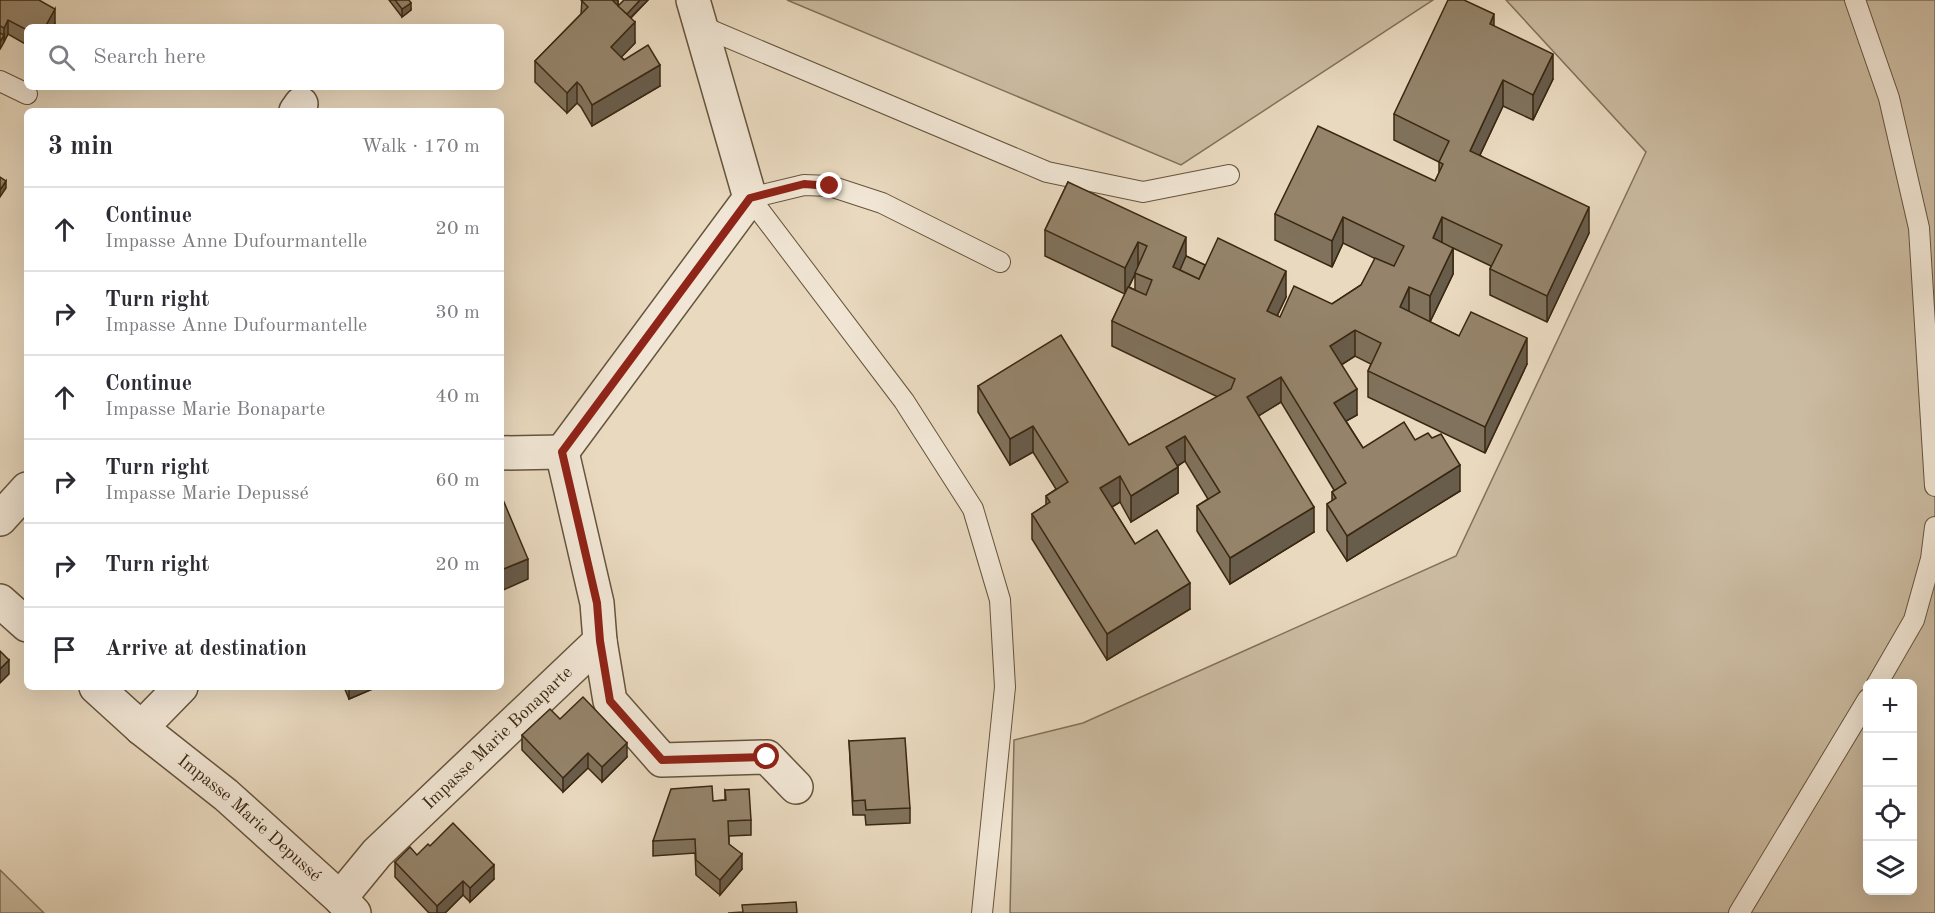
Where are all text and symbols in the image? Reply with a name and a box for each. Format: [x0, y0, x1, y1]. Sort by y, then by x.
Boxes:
search box [24, 24, 504, 90]
icon: search [45, 41, 78, 74]
text: Search here [93, 46, 206, 68]
text: 3 min [48, 134, 113, 160]
text: Walk · 170 m [361, 137, 480, 157]
route end [816, 172, 842, 198]
text: Continue [105, 205, 192, 227]
icon: ahead [48, 213, 81, 246]
text: 20 m [435, 219, 480, 239]
text: Impasse Anne Dufourmantelle [105, 232, 367, 252]
text: Turn right [105, 289, 209, 311]
icon: right [48, 297, 81, 330]
text: 30 m [435, 303, 480, 323]
text: Impasse Anne Dufourmantelle [105, 316, 367, 336]
text: Continue [105, 373, 192, 395]
icon: ahead [48, 381, 81, 414]
text: 40 m [435, 387, 480, 407]
text: Impasse Marie Bonaparte [105, 400, 325, 420]
text: Turn right [105, 457, 209, 479]
icon: right [48, 465, 81, 498]
text: 60 m [435, 471, 480, 491]
text: Impasse Marie Depussé [105, 484, 309, 504]
icon: right [48, 549, 81, 582]
text: Turn right [105, 554, 209, 576]
text: 20 m [435, 555, 480, 575]
icon: arrive [48, 633, 81, 666]
text: Arrive at destination [105, 638, 307, 660]
street label: Impasse Marie Bonaparte [420, 663, 576, 813]
map controls [1863, 679, 1917, 895]
button: + [1863, 679, 1917, 733]
button: − [1863, 733, 1917, 787]
route start [753, 743, 779, 769]
street label: Impasse Marie Depussé [174, 752, 324, 885]
button: locate [1863, 787, 1917, 841]
button: layers [1863, 841, 1917, 895]

